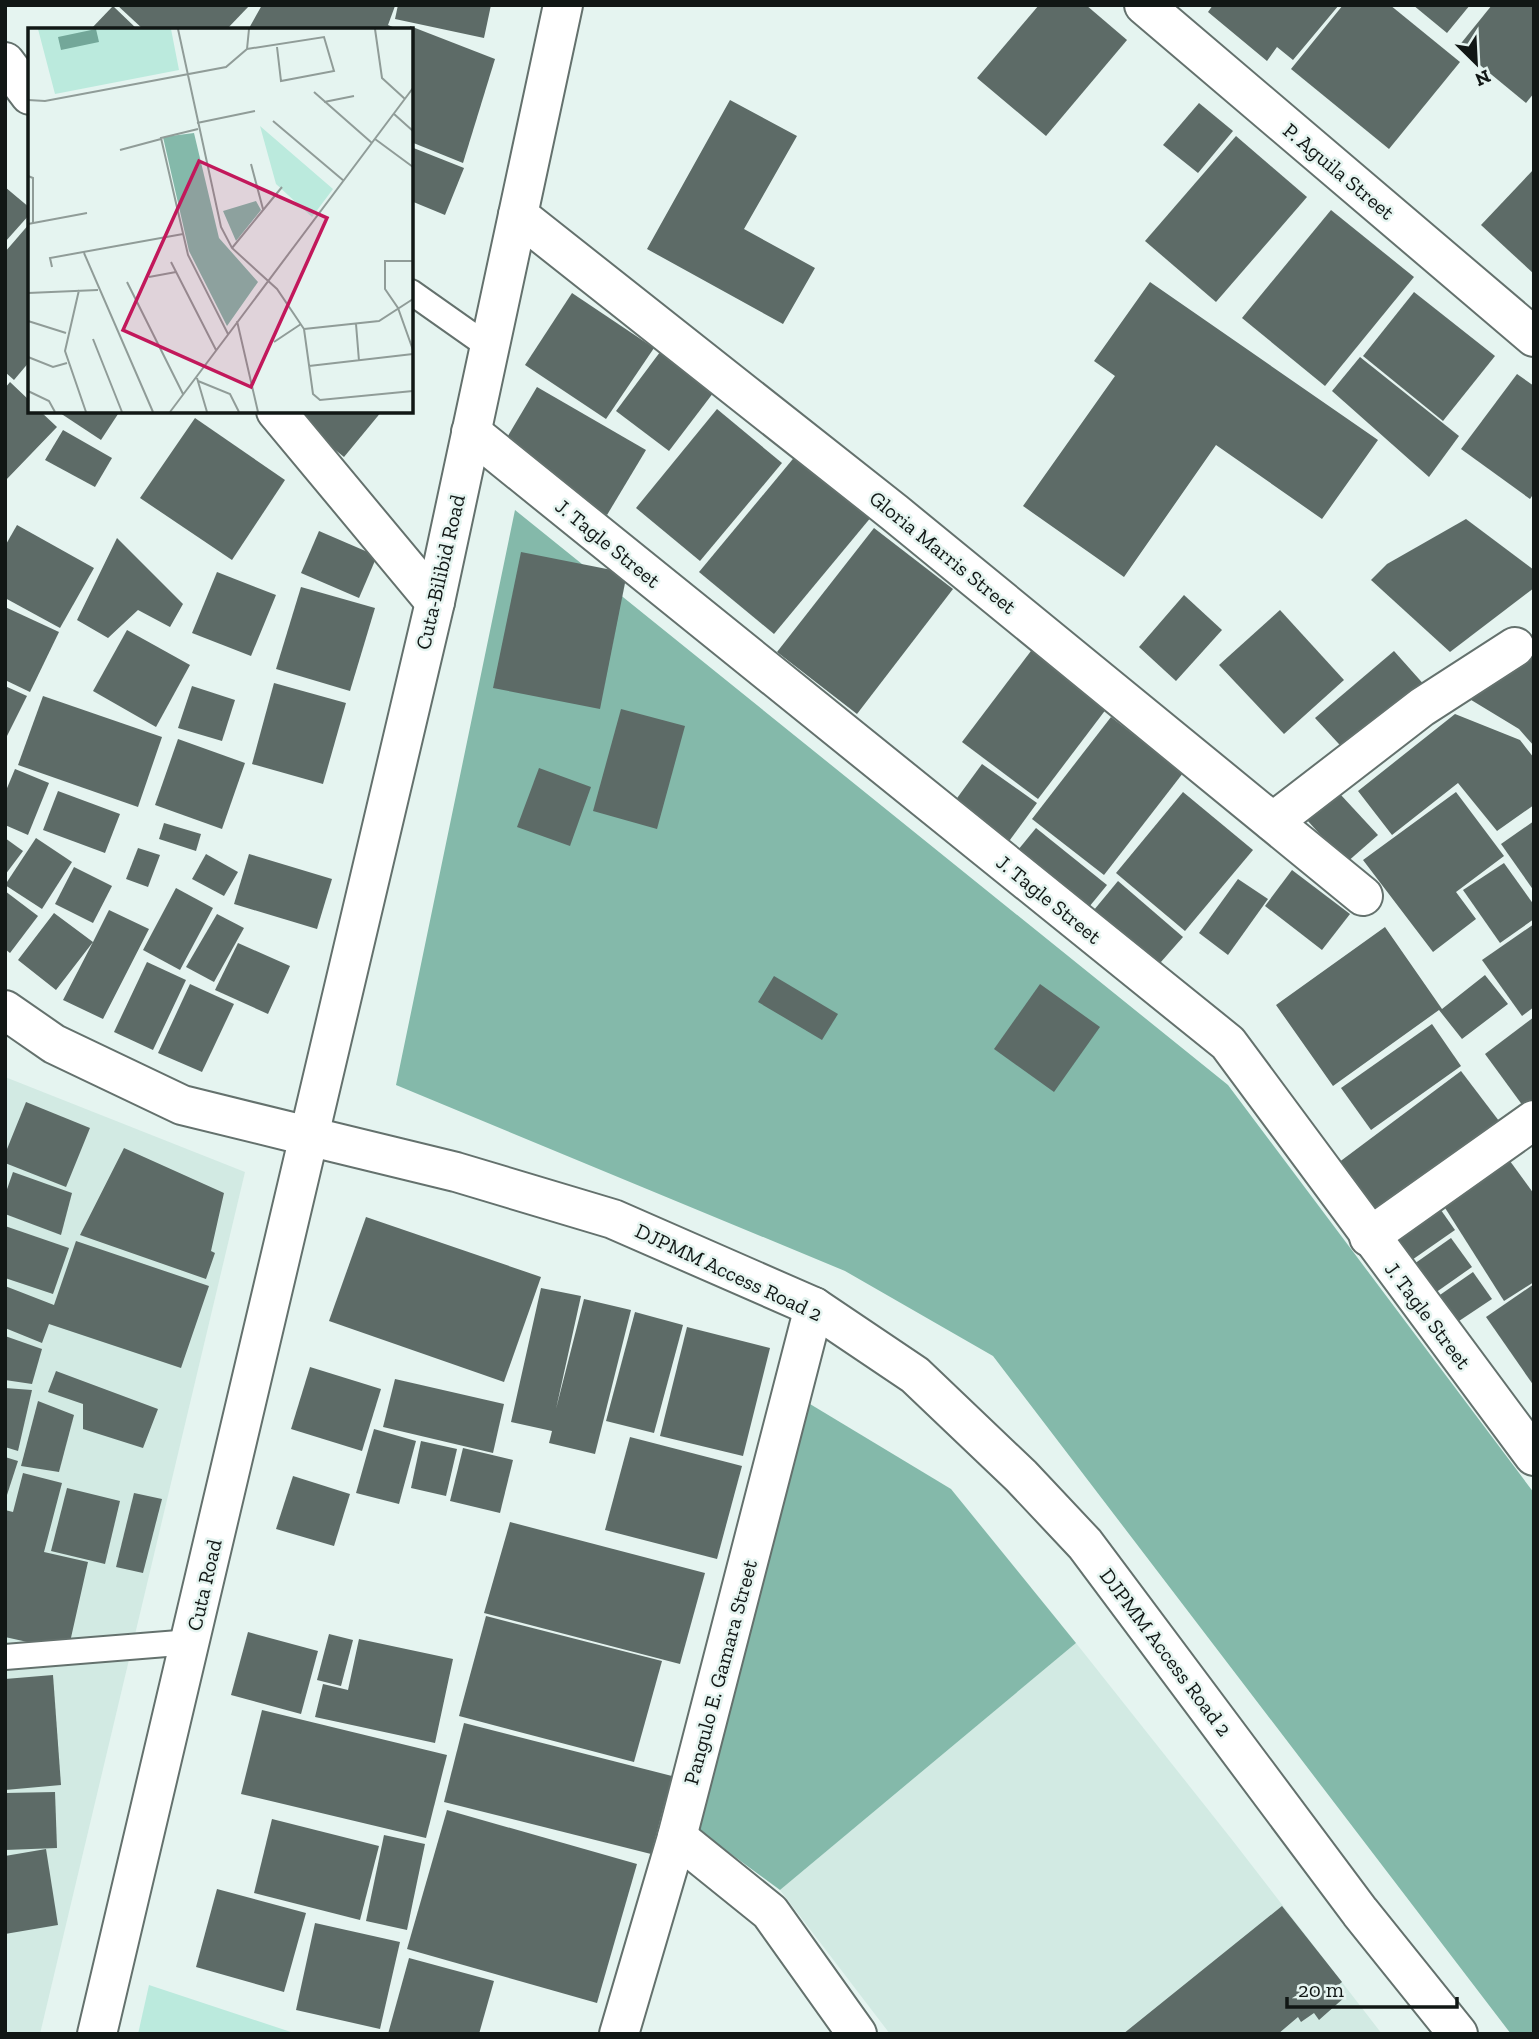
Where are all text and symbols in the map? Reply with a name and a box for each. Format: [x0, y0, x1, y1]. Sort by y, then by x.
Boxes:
inset map [28, 28, 413, 413]
north arrow [1441, 28, 1511, 98]
text: N [1471, 65, 1494, 92]
street label: P. Aguila Street [1278, 117, 1400, 225]
street label: Gloria Marris Street [865, 485, 1022, 619]
street label: Cuta-Bilibid Road [410, 492, 470, 652]
street label: J. Tagle Street [551, 493, 666, 593]
street label: J. Tagle Street [992, 849, 1107, 949]
street label: DJPMM Access Road 2 [631, 1218, 827, 1326]
street label: J. Tagle Street [1380, 1257, 1476, 1374]
street label: Cuta Road [181, 1536, 227, 1633]
street label: Pangulo E. Gamara Street [678, 1556, 762, 1787]
street label: DJPMM Access Road 2 [1095, 1563, 1237, 1741]
scale bar [1287, 1966, 1457, 2010]
text: 20 m [1298, 1977, 1344, 2002]

